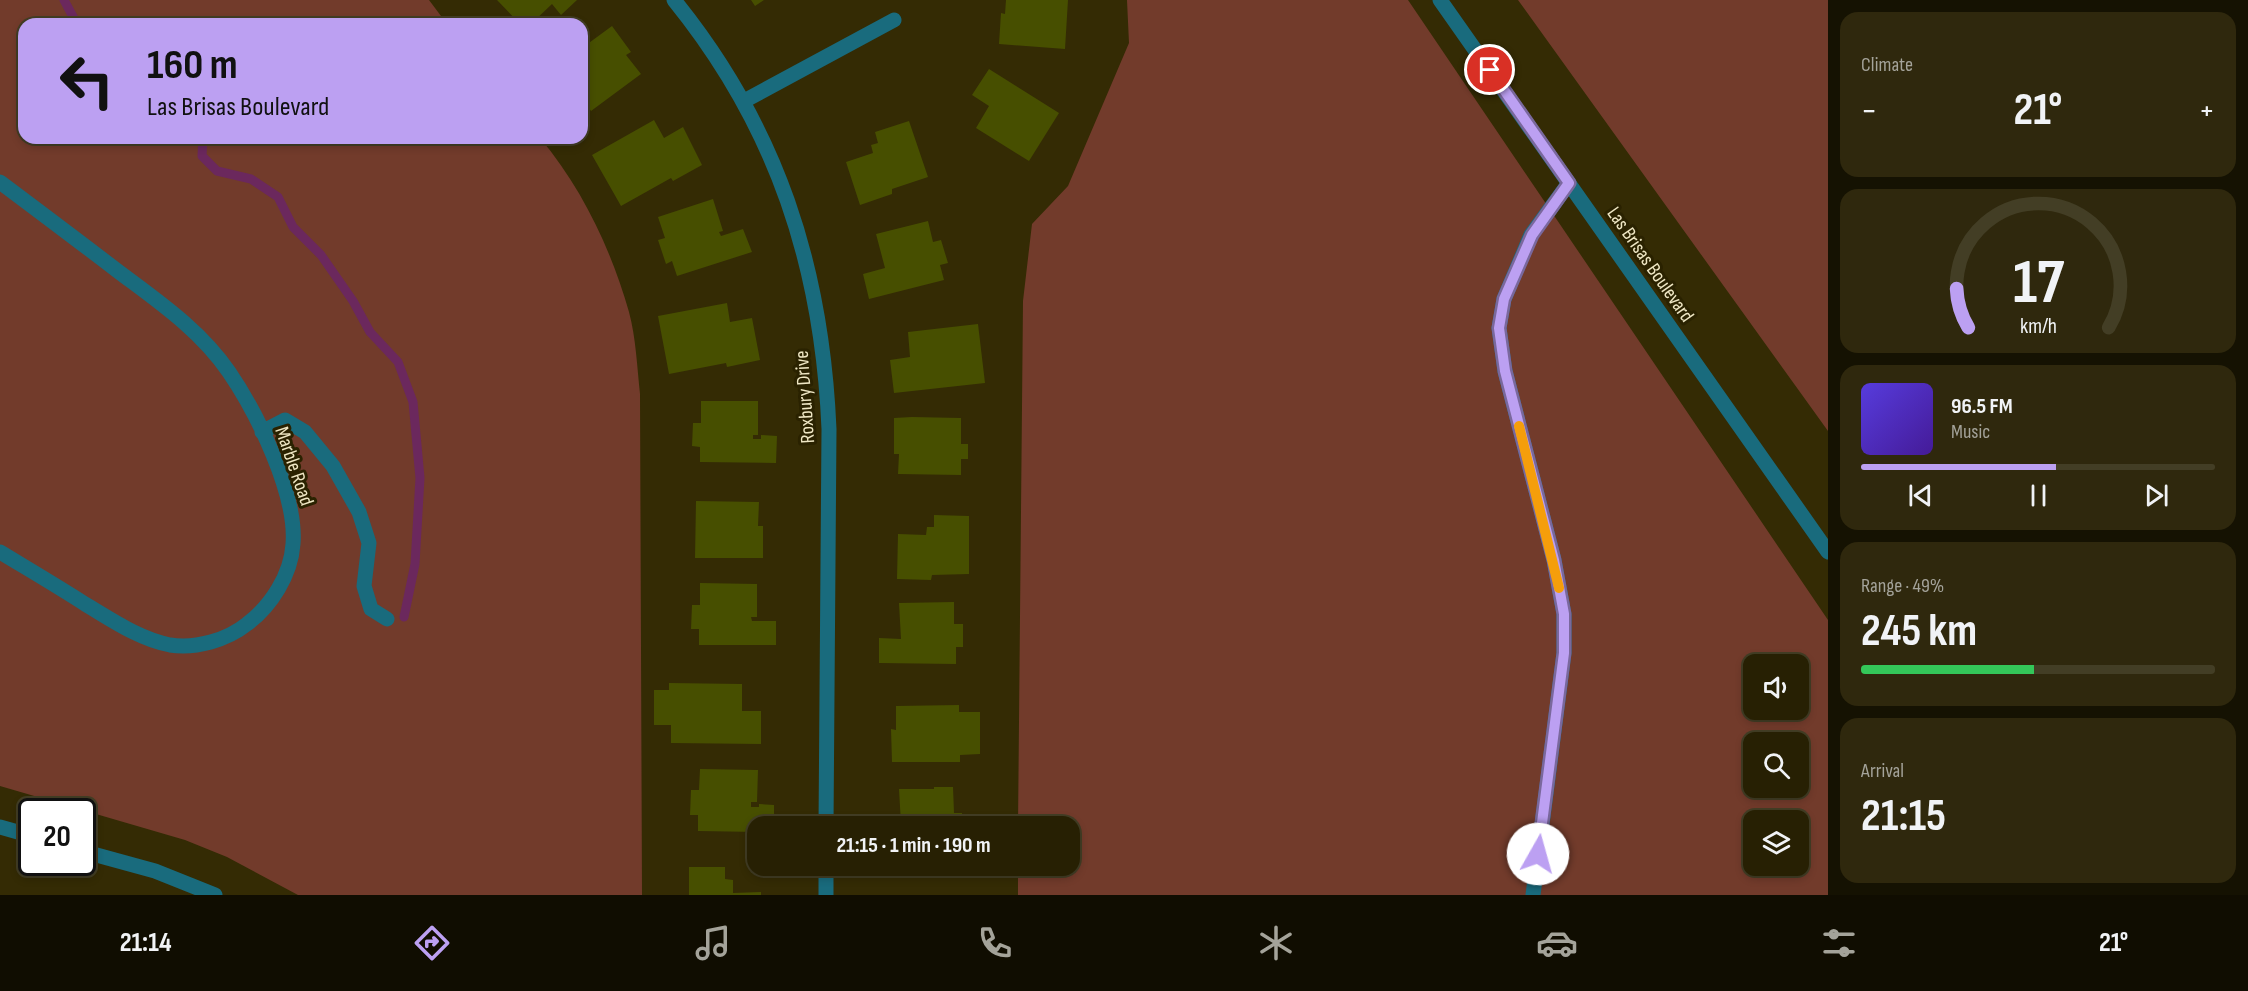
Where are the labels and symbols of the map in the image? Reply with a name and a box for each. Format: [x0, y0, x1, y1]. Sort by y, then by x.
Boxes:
pin [1464, 44, 1515, 95]
street label: Las Brisas Boulevard [1602, 202, 1699, 327]
street label: Roxbury Drive [790, 350, 820, 444]
street label: Marble Road [269, 424, 319, 509]
speed limit sign: 20 [18, 798, 96, 876]
position arrow [1506, 822, 1570, 886]

